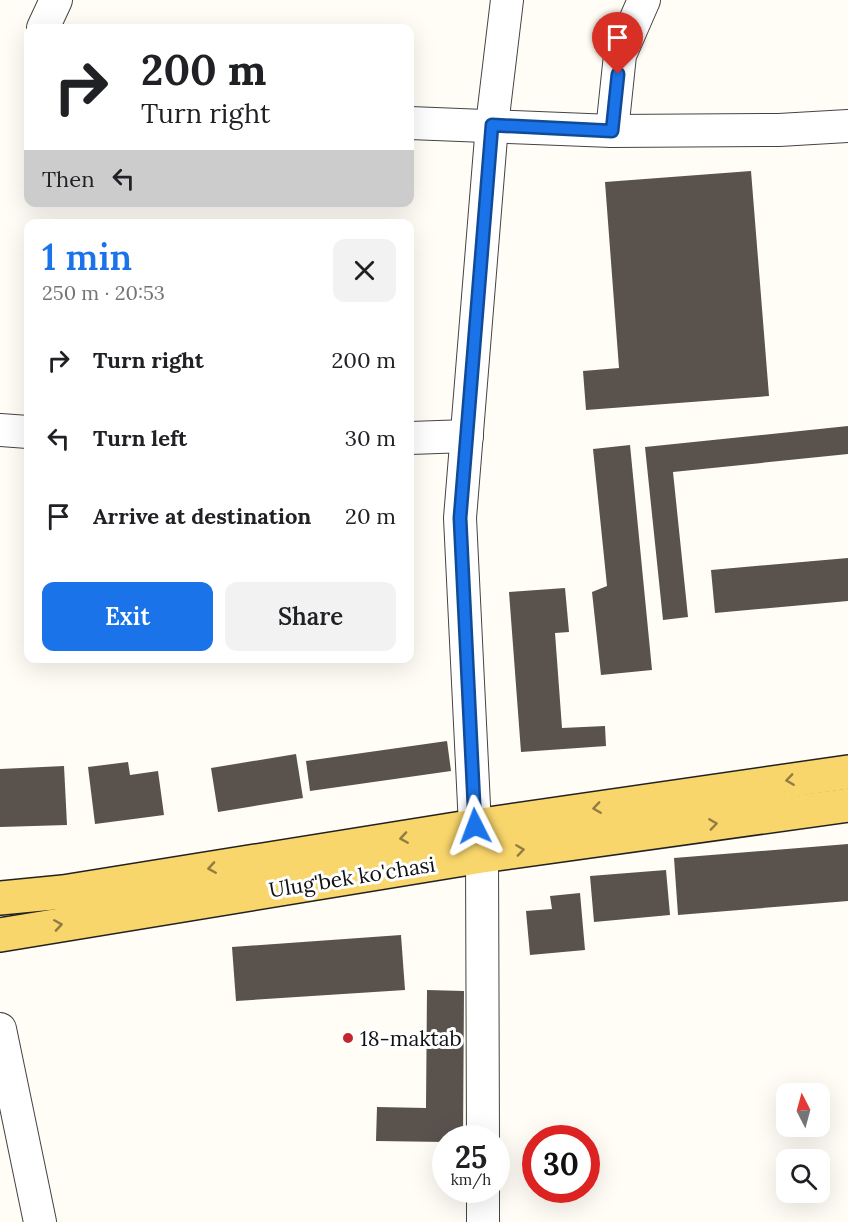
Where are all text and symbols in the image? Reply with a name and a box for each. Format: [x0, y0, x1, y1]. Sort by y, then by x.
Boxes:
pin [592, 12, 643, 74]
icon: arrive [601, 21, 634, 54]
text: 200 m [141, 43, 267, 97]
icon: right [42, 48, 120, 126]
text: Turn right [141, 96, 270, 130]
icon: left [107, 162, 140, 195]
text: Then [42, 165, 95, 193]
text: 1 min [42, 234, 132, 280]
button: close [333, 239, 396, 302]
text: 250 m · 20:53 [42, 280, 165, 305]
icon: right [42, 344, 75, 377]
text: Turn right [93, 346, 204, 374]
text: 200 m [331, 346, 396, 374]
icon: left [42, 422, 75, 455]
text: Turn left [93, 424, 187, 452]
text: 30 m [345, 424, 396, 452]
icon: arrive [42, 500, 75, 533]
text: Arrive at destination [93, 502, 311, 530]
text: 20 m [345, 502, 396, 530]
button: Exit [42, 582, 213, 651]
button: Share [225, 582, 396, 651]
one-way arrow [785, 773, 795, 785]
position arrow [443, 794, 507, 858]
one-way arrow [593, 802, 602, 814]
one-way arrow [708, 818, 717, 830]
one-way arrow [400, 831, 409, 843]
one-way arrow [515, 845, 524, 857]
street label: Ulug'bek ko'chasi [267, 851, 437, 903]
one-way arrow [207, 862, 216, 874]
one-way arrow [52, 919, 62, 932]
place label: 18-maktab [360, 1025, 462, 1052]
marker: 18-maktab [341, 1031, 355, 1045]
north arrow [776, 1083, 830, 1137]
map controls [776, 1083, 830, 1203]
speed limit sign: 30 [522, 1125, 600, 1203]
text: 25 [455, 1138, 487, 1176]
button: search [776, 1149, 830, 1203]
text: km/h [451, 1170, 491, 1189]

